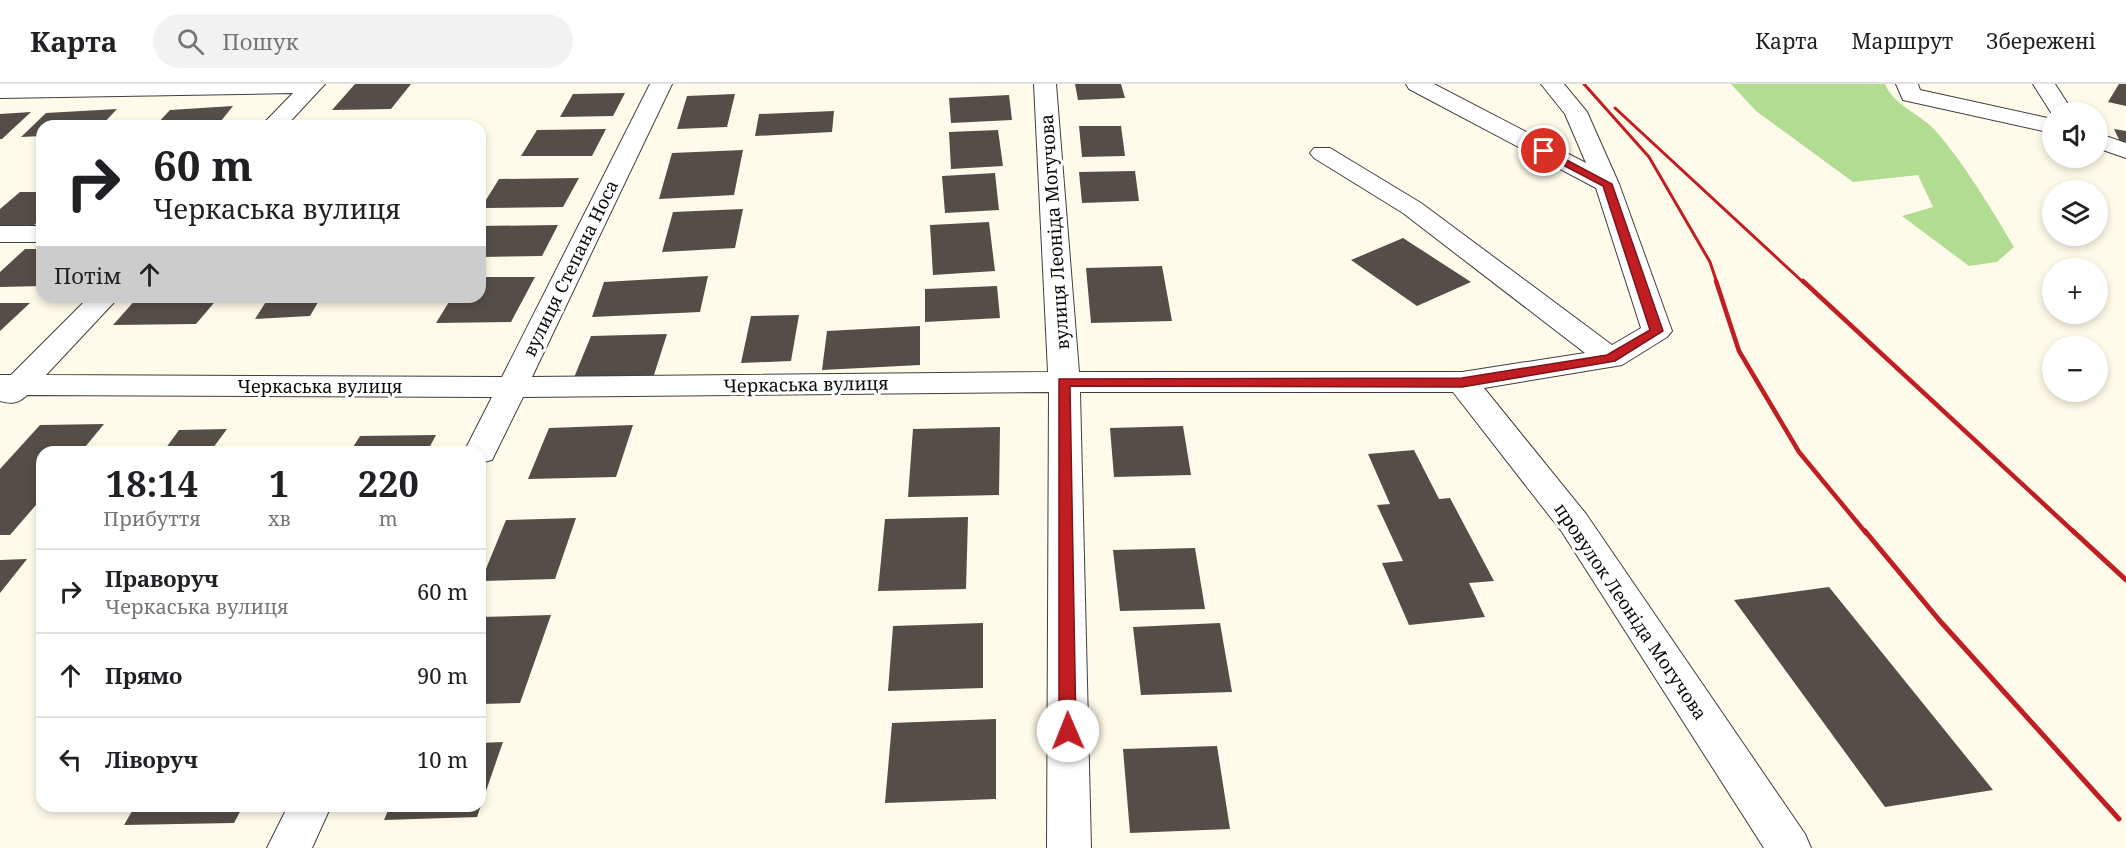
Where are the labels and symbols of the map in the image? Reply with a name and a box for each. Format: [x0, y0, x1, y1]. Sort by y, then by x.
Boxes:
street label: вулиця Леоніда Могучова [1034, 113, 1074, 351]
pin [1518, 125, 1569, 176]
street label: вулиця Степана Носа [517, 176, 623, 360]
street label: Черкаська вулиця [723, 371, 889, 397]
street label: Черкаська вулиця [237, 374, 403, 398]
street label: провулок Леоніда Могучова [1549, 498, 1713, 724]
position arrow [1036, 699, 1100, 763]

